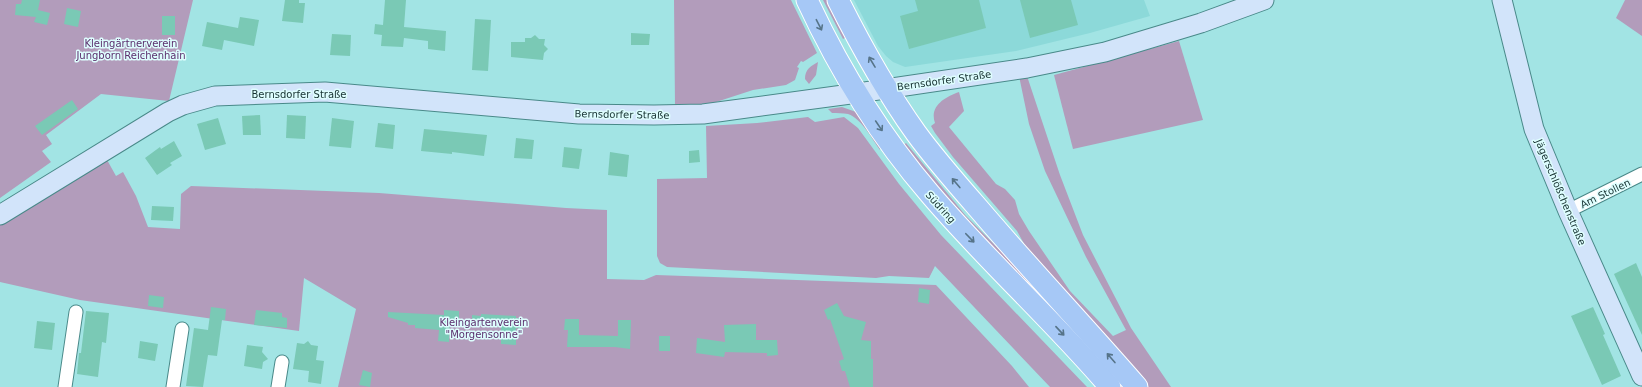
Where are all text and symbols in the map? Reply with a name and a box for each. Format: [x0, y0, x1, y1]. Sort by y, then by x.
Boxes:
one-way arrow [816, 18, 823, 30]
park label: Kleingärtnerverein Jungborn Reichenhain [75, 38, 186, 61]
one-way arrow [867, 56, 875, 68]
street label: Bernsdorfer Straße [896, 68, 992, 93]
street label: Bernsdorfer Straße [252, 89, 347, 100]
street label: Bernsdorfer Straße [574, 108, 670, 121]
one-way arrow [875, 120, 883, 131]
street label: Jägerschlößchenstraße [1533, 137, 1588, 247]
street label: Am Stollen [1578, 177, 1632, 210]
one-way arrow [952, 178, 961, 188]
street label: Südring [924, 189, 958, 225]
one-way arrow [965, 233, 974, 243]
park label: Kleingartenverein "Morgensonne" [440, 317, 528, 340]
one-way arrow [1055, 326, 1065, 336]
one-way arrow [1107, 352, 1116, 363]

